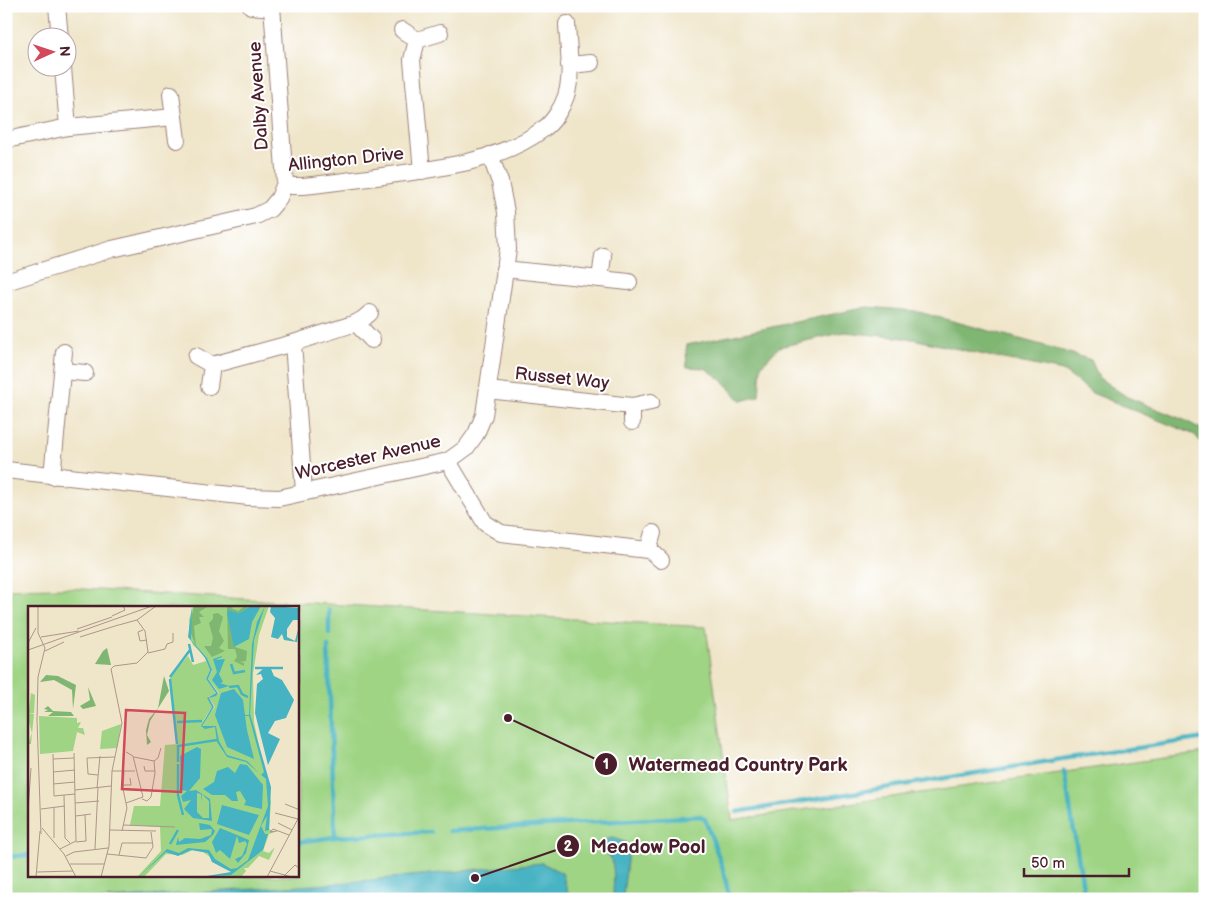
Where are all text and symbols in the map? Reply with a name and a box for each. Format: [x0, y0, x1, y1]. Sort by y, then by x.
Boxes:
north arrow [28, 28, 78, 78]
street label: Dalby Avenue [244, 40, 273, 151]
text: N [56, 46, 73, 57]
street label: Allington Drive [287, 143, 405, 176]
street label: Russet Way [514, 363, 611, 394]
street label: Worcester Avenue [293, 430, 443, 484]
inset map [28, 606, 299, 878]
callout: Watermead Country Park [593, 747, 858, 781]
text: Watermead Country Park [629, 754, 848, 777]
text: 1 [603, 755, 609, 774]
callout: Meadow Pool [555, 829, 715, 863]
text: Meadow Pool [590, 836, 706, 859]
text: 2 [564, 837, 573, 856]
scale bar [1024, 845, 1128, 877]
text: 50 m [1031, 854, 1065, 873]

